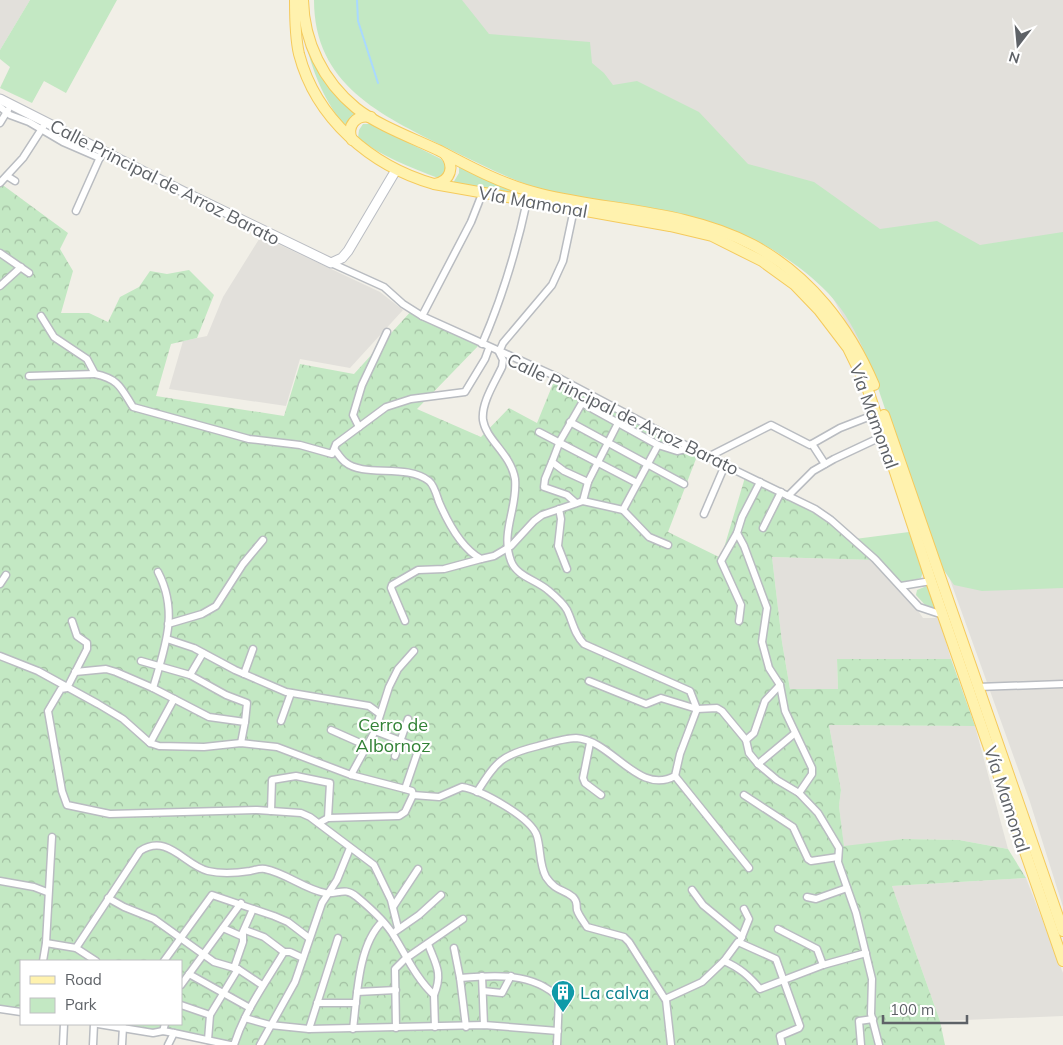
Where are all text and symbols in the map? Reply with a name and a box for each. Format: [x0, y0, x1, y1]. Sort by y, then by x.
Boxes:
north arrow [993, 20, 1043, 70]
text: N [1007, 47, 1022, 68]
street label: Calle Principal de Arroz Barato [46, 114, 284, 250]
street label: Vía Mamonal [477, 181, 589, 223]
street label: Calle Principal de Arroz Barato [503, 348, 743, 480]
street label: Vía Mamonal [844, 360, 904, 472]
park label: Cerro de Albornoz [355, 713, 431, 757]
street label: Vía Mamonal [979, 743, 1035, 855]
legend [20, 960, 182, 1025]
text: Road [65, 970, 102, 989]
building icon: La calva [550, 979, 576, 1013]
place label: La calva [580, 981, 649, 1004]
scale bar [883, 992, 967, 1024]
text: Park [65, 995, 97, 1014]
text: 100 m [890, 1000, 934, 1019]

